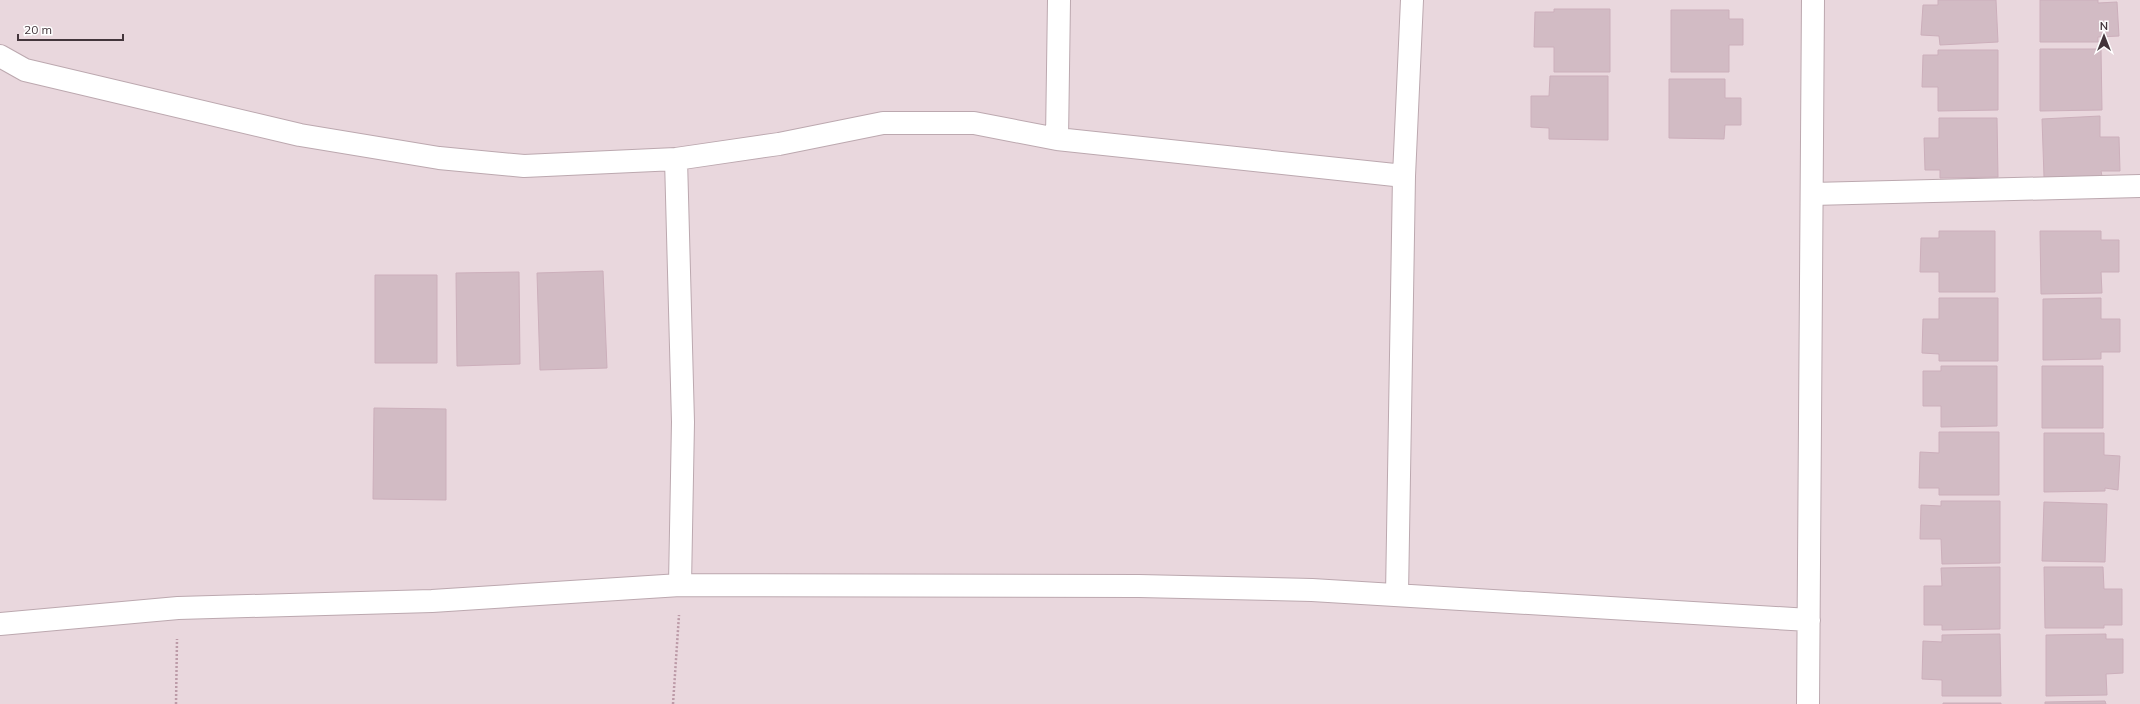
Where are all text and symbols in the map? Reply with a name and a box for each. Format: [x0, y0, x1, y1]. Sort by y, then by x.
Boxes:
scale bar [18, 16, 123, 42]
north arrow [2084, 16, 2124, 56]
text: N [2100, 19, 2108, 33]
text: 20 m [24, 22, 52, 37]

